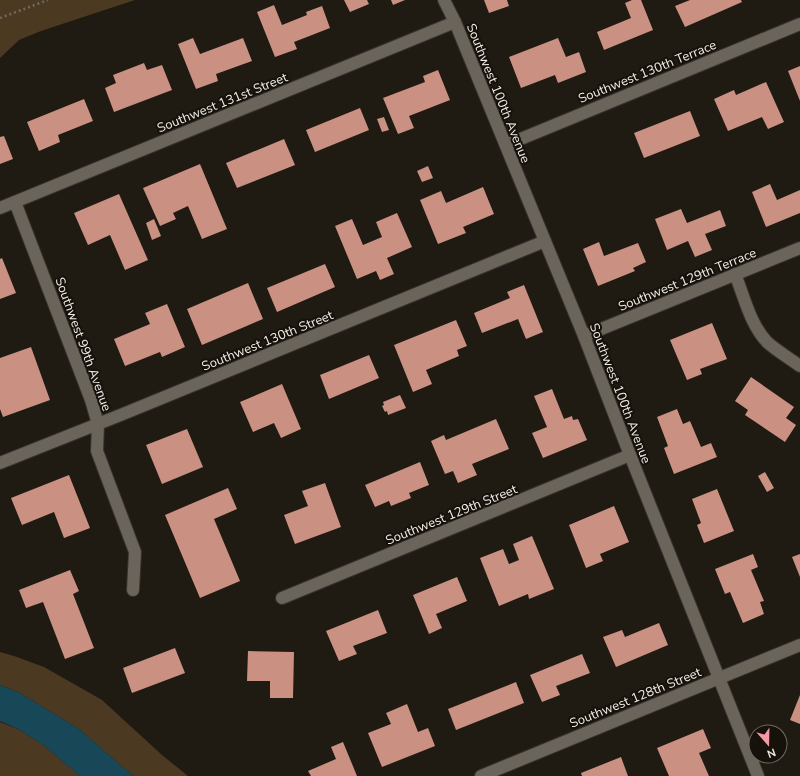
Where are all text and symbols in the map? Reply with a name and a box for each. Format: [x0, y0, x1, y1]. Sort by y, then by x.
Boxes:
street label: Southwest 100th Avenue [462, 21, 534, 166]
street label: Southwest 130th Terrace [576, 36, 719, 108]
street label: Southwest 131st Street [154, 68, 291, 137]
street label: Southwest 129th Terrace [616, 244, 759, 316]
street label: Southwest 99th Avenue [50, 275, 116, 414]
street label: Southwest 130th Street [199, 306, 336, 376]
street label: Southwest 100th Avenue [585, 321, 655, 466]
street label: Southwest 129th Street [383, 480, 520, 550]
street label: Southwest 128th Street [567, 663, 704, 733]
north arrow [748, 724, 788, 764]
text: N [765, 744, 778, 761]

